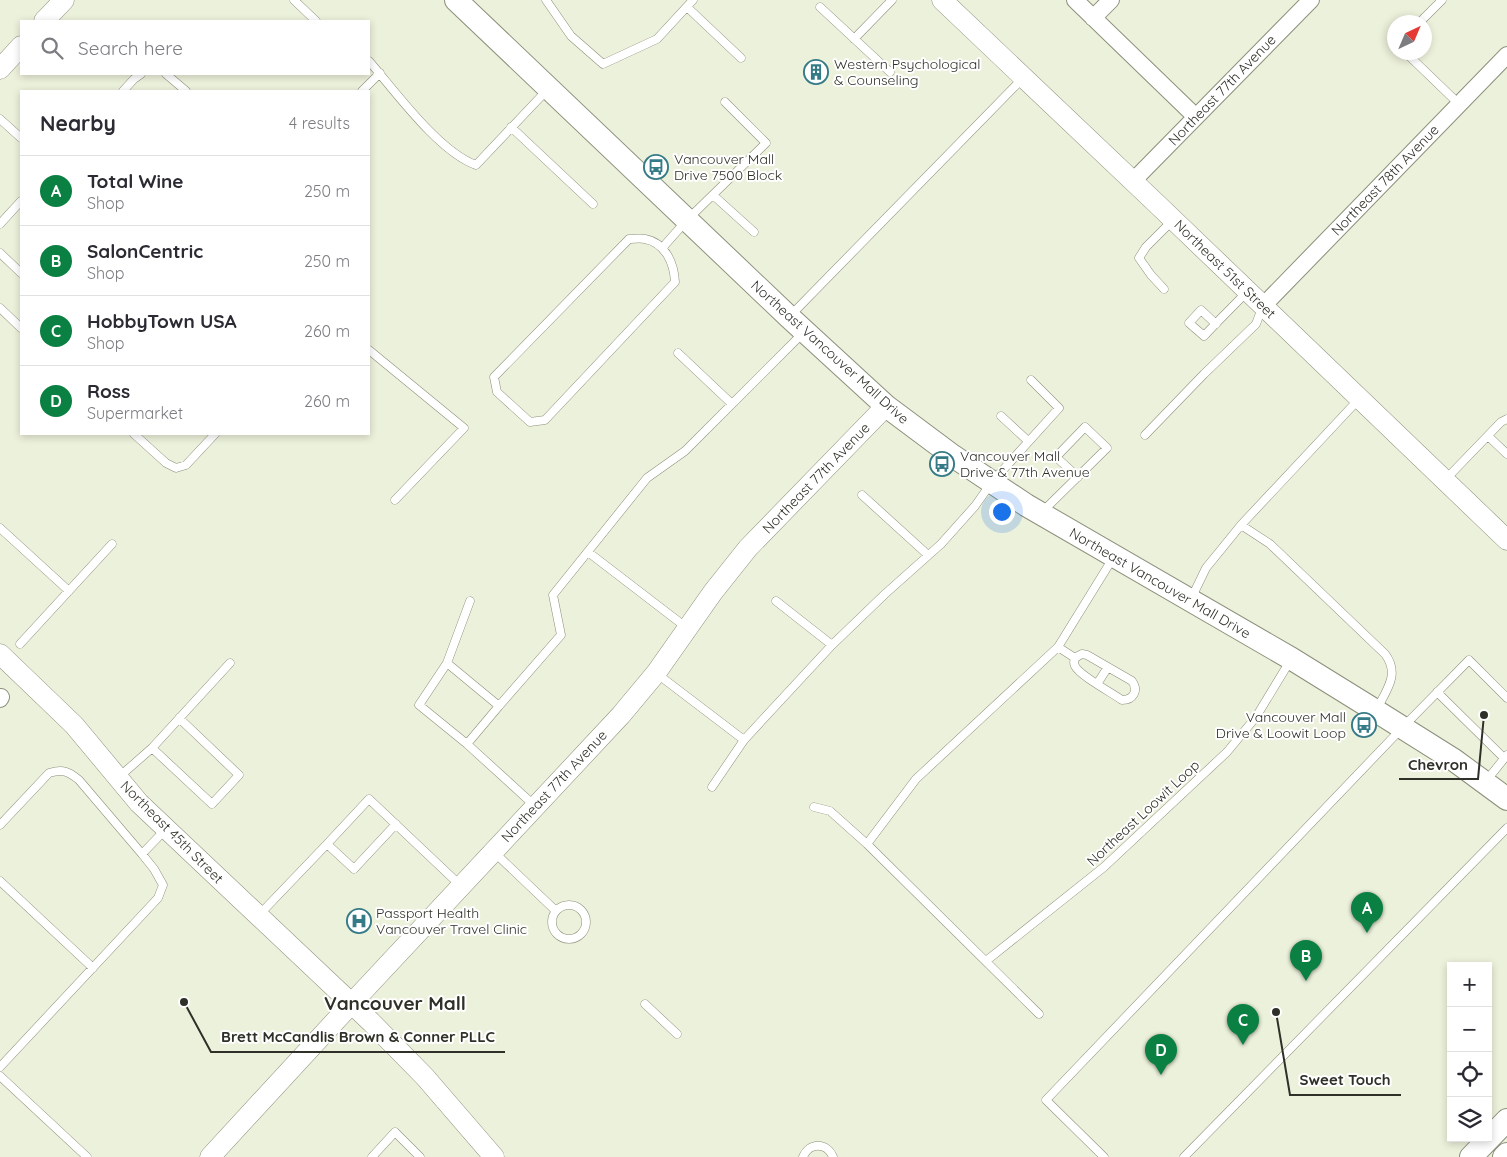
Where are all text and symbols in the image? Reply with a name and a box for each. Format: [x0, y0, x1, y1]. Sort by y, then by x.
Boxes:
north arrow [1387, 15, 1432, 60]
search box [20, 20, 370, 75]
street label: Northeast 77th Avenue [1164, 31, 1280, 149]
icon: search [38, 34, 66, 62]
text: Search here [78, 36, 183, 60]
place label: Western Psychological & Counseling [834, 55, 980, 89]
building icon: Western Psychological & Counseling [803, 59, 829, 85]
text: Nearby [40, 110, 116, 136]
text: 4 results [289, 113, 350, 133]
street label: Northeast 78th Avenue [1327, 121, 1443, 239]
place label: Vancouver Mall Drive 7500 Block [674, 150, 782, 184]
bus stop icon: Vancouver Mall Drive 7500 Block [643, 154, 669, 180]
text: Total Wine [87, 169, 184, 193]
text: A [51, 181, 61, 201]
text: 250 m [304, 181, 350, 201]
text: Shop [87, 193, 124, 213]
street label: Northeast 51st Street [1170, 216, 1280, 322]
text: SalonCentric [87, 239, 203, 263]
text: B [51, 251, 61, 271]
text: 250 m [304, 251, 350, 271]
text: Shop [87, 263, 124, 283]
street label: Northeast Vancouver Mall Drive [747, 276, 913, 428]
text: HobbyTown USA [87, 309, 237, 333]
text: C [51, 321, 61, 341]
text: 260 m [304, 321, 350, 341]
text: Shop [87, 333, 124, 353]
text: Ross [87, 379, 130, 403]
text: D [50, 391, 62, 411]
text: 260 m [304, 391, 350, 411]
text: Supermarket [87, 403, 183, 423]
street label: Northeast 77th Avenue [758, 419, 874, 537]
place label: Vancouver Mall Drive & 77th Avenue [960, 447, 1090, 481]
bus stop icon: Vancouver Mall Drive & 77th Avenue [929, 451, 955, 477]
your location [989, 499, 1015, 525]
street label: Northeast Vancouver Mall Drive [1066, 524, 1254, 642]
place label: Vancouver Mall Drive & Loowit Loop [1216, 708, 1346, 742]
bus stop icon: Vancouver Mall Drive & Loowit Loop [1351, 712, 1377, 738]
street label: Northeast 77th Avenue [497, 726, 611, 846]
callout: Chevron [1399, 749, 1478, 779]
text: Chevron [1408, 755, 1468, 774]
street label: Northeast Loowit Loop [1083, 756, 1203, 870]
street label: Northeast 45th Street [117, 777, 227, 887]
pin: A [1351, 892, 1383, 933]
place label: Passport Health Vancouver Travel Clinic [376, 904, 527, 938]
hospital icon: Passport Health Vancouver Travel Clinic [346, 908, 372, 934]
pin: B [1290, 940, 1322, 981]
map controls [1447, 962, 1492, 1142]
button: + [1447, 962, 1492, 1007]
district label: Vancouver Mall [324, 991, 466, 1015]
pin: C [1227, 1004, 1259, 1045]
button: − [1447, 1007, 1492, 1052]
callout: Brett McCandlis Brown & Conner PLLC [211, 1022, 505, 1052]
text: Brett McCandlis Brown & Conner PLLC [221, 1027, 496, 1046]
pin: D [1145, 1034, 1177, 1075]
button: locate [1447, 1052, 1492, 1097]
callout: Sweet Touch [1290, 1065, 1401, 1095]
text: Sweet Touch [1300, 1070, 1390, 1089]
button: layers [1447, 1097, 1492, 1142]

